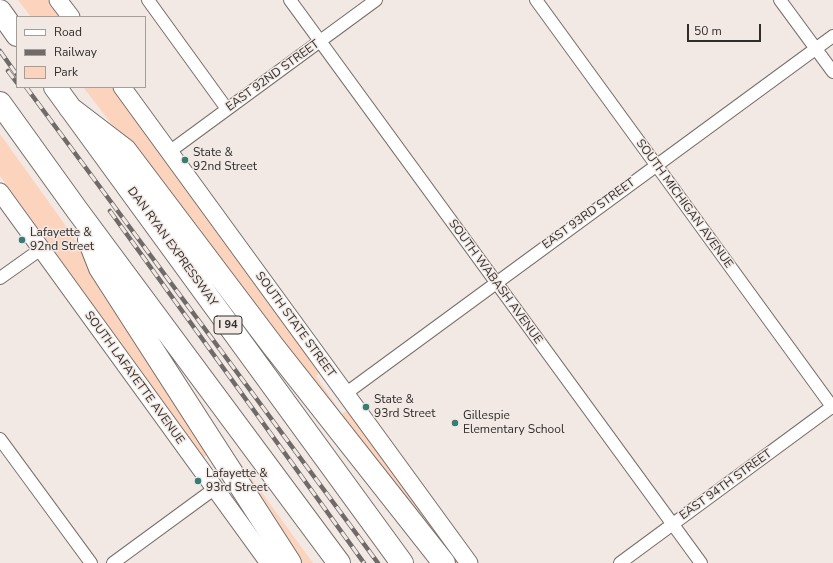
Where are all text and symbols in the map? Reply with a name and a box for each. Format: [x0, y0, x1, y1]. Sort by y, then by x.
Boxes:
legend [16, 16, 146, 88]
scale bar [689, 16, 763, 42]
text: 50 m [694, 23, 722, 39]
text: Road [54, 24, 82, 40]
street label: EAST 92ND STREET [224, 37, 322, 115]
text: Railway [54, 44, 97, 60]
text: Park [54, 64, 78, 80]
street label: SOUTH MICHIGAN AVENUE [632, 137, 736, 271]
place label: State & 92nd Street [193, 146, 257, 174]
marker: State & 92nd Street [180, 155, 190, 165]
street label: EAST 93RD STREET [540, 176, 638, 252]
street label: DAN RYAN EXPRESSWAY [124, 185, 220, 309]
street label: SOUTH WABASH AVENUE [445, 217, 545, 347]
place label: Lafayette & 92nd Street [30, 226, 94, 254]
marker: Lafayette & 92nd Street [17, 235, 27, 245]
street label: SOUTH STATE STREET [252, 269, 338, 381]
street label: SOUTH LAFAYETTE AVENUE [81, 309, 187, 447]
road number: I 94 [214, 316, 242, 334]
place label: State & 93rd Street [374, 393, 435, 421]
marker: State & 93rd Street [361, 402, 371, 412]
place label: Gillespie Elementary School [463, 409, 564, 437]
marker: Gillespie Elementary School [450, 418, 460, 428]
street label: EAST 94TH STREET [677, 447, 775, 523]
place label: Lafayette & 93rd Street [206, 467, 268, 495]
marker: Lafayette & 93rd Street [193, 476, 203, 486]

